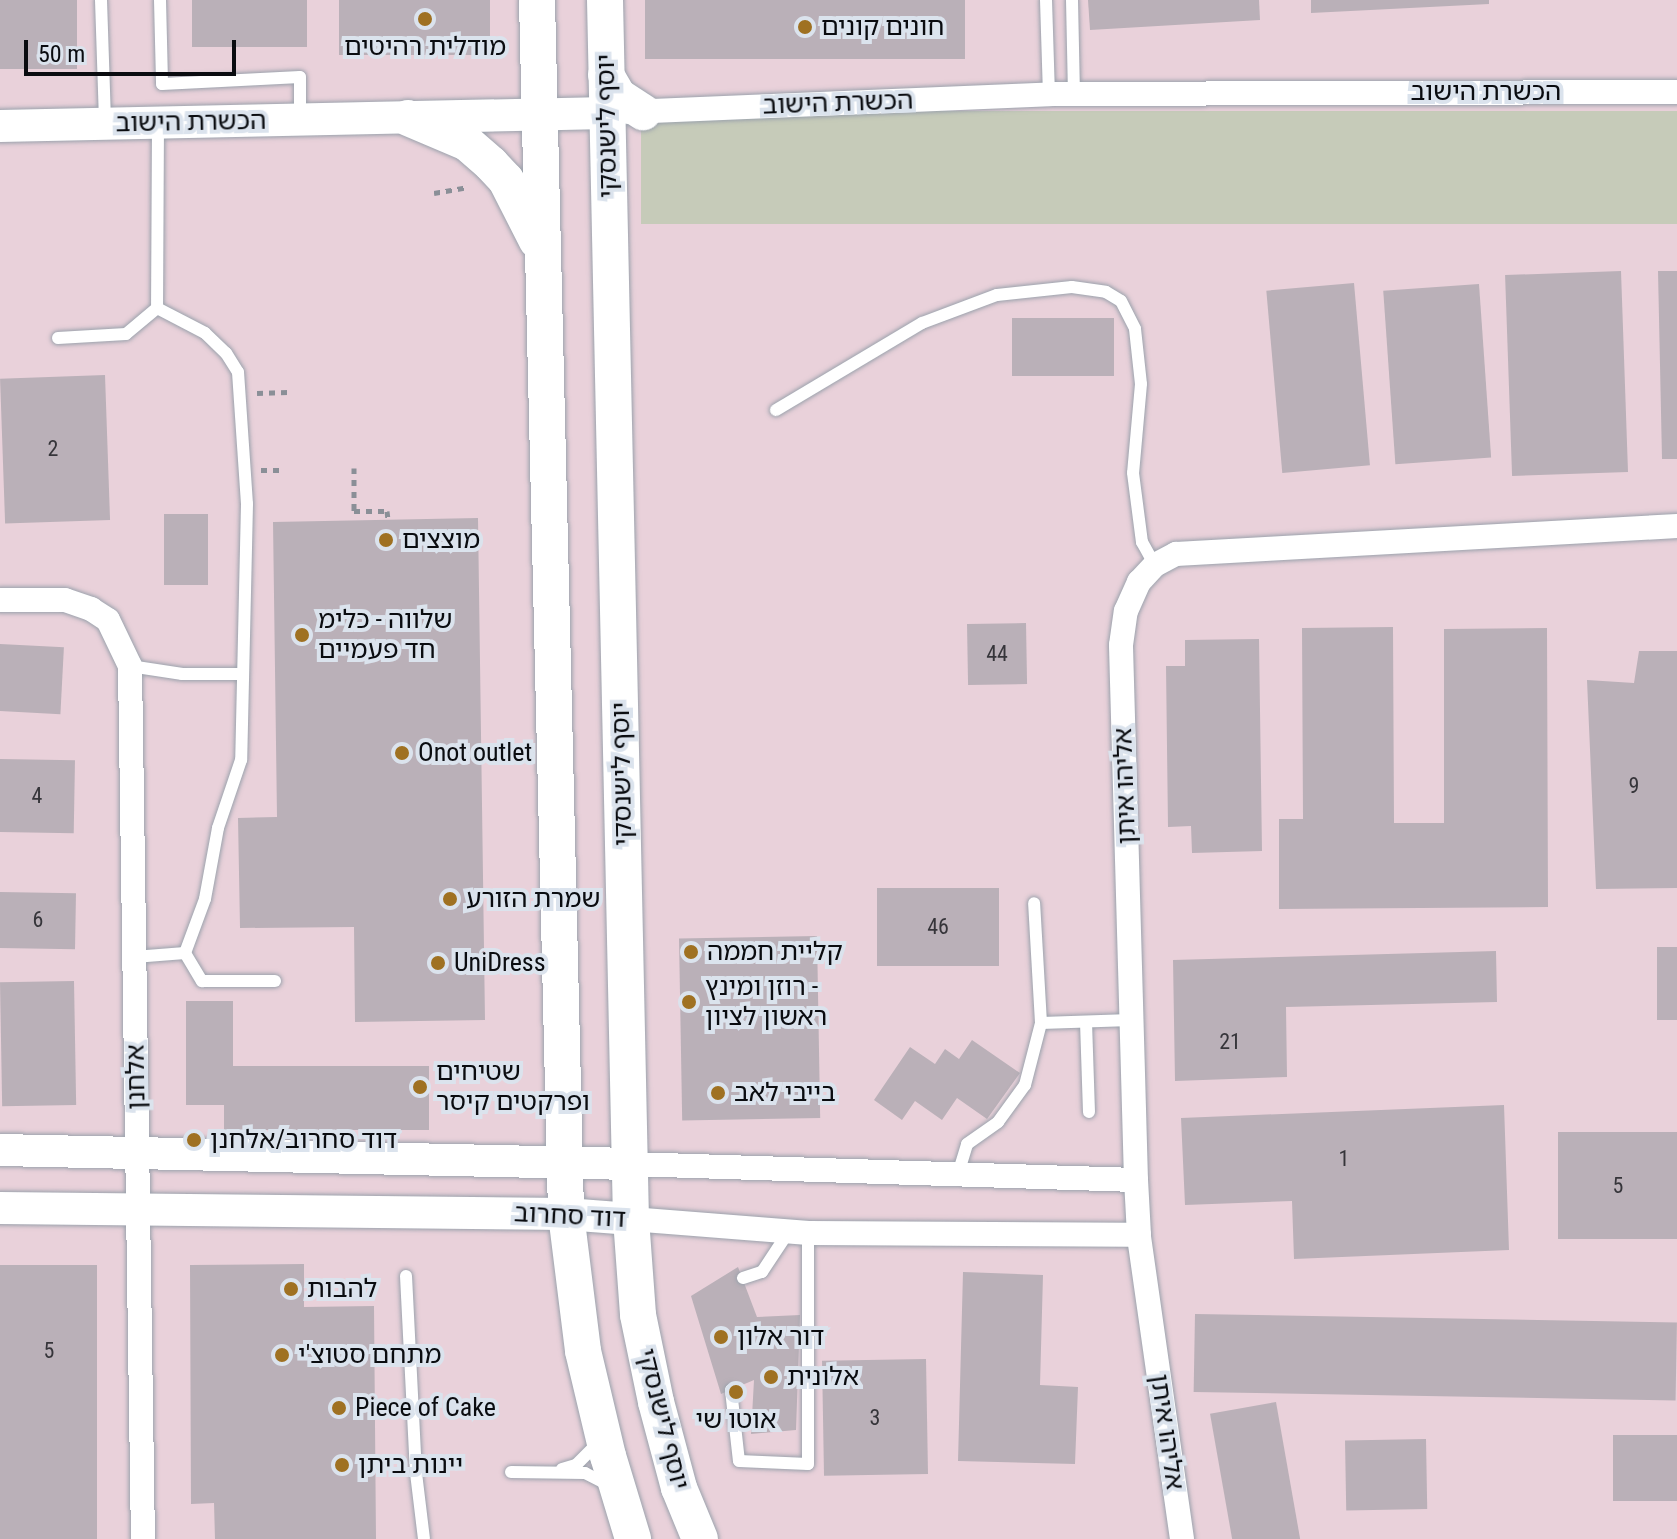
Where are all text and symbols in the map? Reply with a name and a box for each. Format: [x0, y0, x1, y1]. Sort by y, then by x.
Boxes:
marker: מודלית רהיטים [416, 10, 434, 28]
place label: חונים קונים [821, 11, 944, 43]
marker: חונים קונים [796, 18, 814, 36]
scale bar [28, 24, 240, 74]
place label: מודלית רהיטים [344, 31, 506, 63]
text: 50 m [38, 40, 85, 68]
street label: יוסף לישנסקי [590, 54, 624, 198]
street label: הכשרת הישוב [1411, 76, 1561, 108]
street label: הכשרת הישוב [762, 85, 914, 121]
street label: הכשרת הישוב [115, 105, 267, 139]
house number: 2 [48, 436, 58, 462]
place label: מוצצים [402, 524, 480, 556]
marker: מוצצים [377, 531, 395, 549]
place label: שלווה - כלימ חד פעמיים [318, 604, 452, 666]
marker: שלווה - כלימ חד פעמיים [293, 626, 311, 644]
house number: 44 [986, 641, 1008, 667]
street label: יוסף לישנסקי [605, 702, 639, 846]
street label: אליהו איתן [1107, 727, 1143, 845]
place label: Onot outlet [418, 737, 532, 769]
marker: Onot outlet [393, 744, 411, 762]
house number: 9 [1629, 773, 1639, 799]
house number: 4 [32, 783, 42, 809]
place label: שמרת הזורע [466, 883, 600, 915]
marker: שמרת הזורע [441, 890, 459, 908]
house number: 6 [33, 907, 43, 933]
house number: 46 [927, 914, 949, 940]
place label: קליית חממה [707, 936, 843, 968]
marker: קליית חממה [682, 943, 700, 961]
place label: UniDress [454, 947, 546, 979]
marker: UniDress [429, 954, 447, 972]
place label: רוזן ומינץ - ראשון לציון [705, 971, 827, 1032]
marker: רוזן ומינץ - ראשון לציון [680, 993, 698, 1011]
house number: 21 [1219, 1029, 1241, 1055]
street label: אלחנן [120, 1044, 152, 1110]
place label: שטיחים ופרקטים קיסר [436, 1056, 590, 1118]
place label: בייבי לאב [734, 1077, 836, 1109]
marker: שטיחים ופרקטים קיסר [411, 1078, 429, 1096]
marker: בייבי לאב [709, 1084, 727, 1102]
place label: דוד סחרוב/אלחנן [210, 1124, 397, 1156]
marker: דוד סחרוב/אלחנן [185, 1131, 203, 1149]
house number: 1 [1339, 1146, 1349, 1172]
house number: 5 [1613, 1173, 1623, 1199]
street label: דוד סחרוב [513, 1197, 627, 1235]
place label: להבות [307, 1273, 377, 1305]
marker: להבות [282, 1280, 300, 1298]
place label: דור אלון [737, 1321, 824, 1353]
marker: דור אלון [712, 1328, 730, 1346]
house number: 5 [44, 1338, 54, 1364]
place label: מתחם סטוצ'י [298, 1339, 442, 1371]
street label: יוסף לישנסקי [630, 1345, 696, 1493]
marker: מתחם סטוצ'י [273, 1346, 291, 1364]
place label: אלונית [787, 1361, 859, 1393]
marker: אלונית [762, 1368, 780, 1386]
street label: אליהו איתן [1143, 1372, 1191, 1492]
marker: אוטו שי [727, 1383, 745, 1401]
place label: Piece of Cake [355, 1392, 496, 1424]
marker: Piece of Cake [330, 1399, 348, 1417]
place label: אוטו שי [696, 1404, 776, 1436]
house number: 3 [870, 1405, 880, 1431]
place label: יינות ביתן [358, 1449, 463, 1481]
marker: יינות ביתן [333, 1456, 351, 1474]

